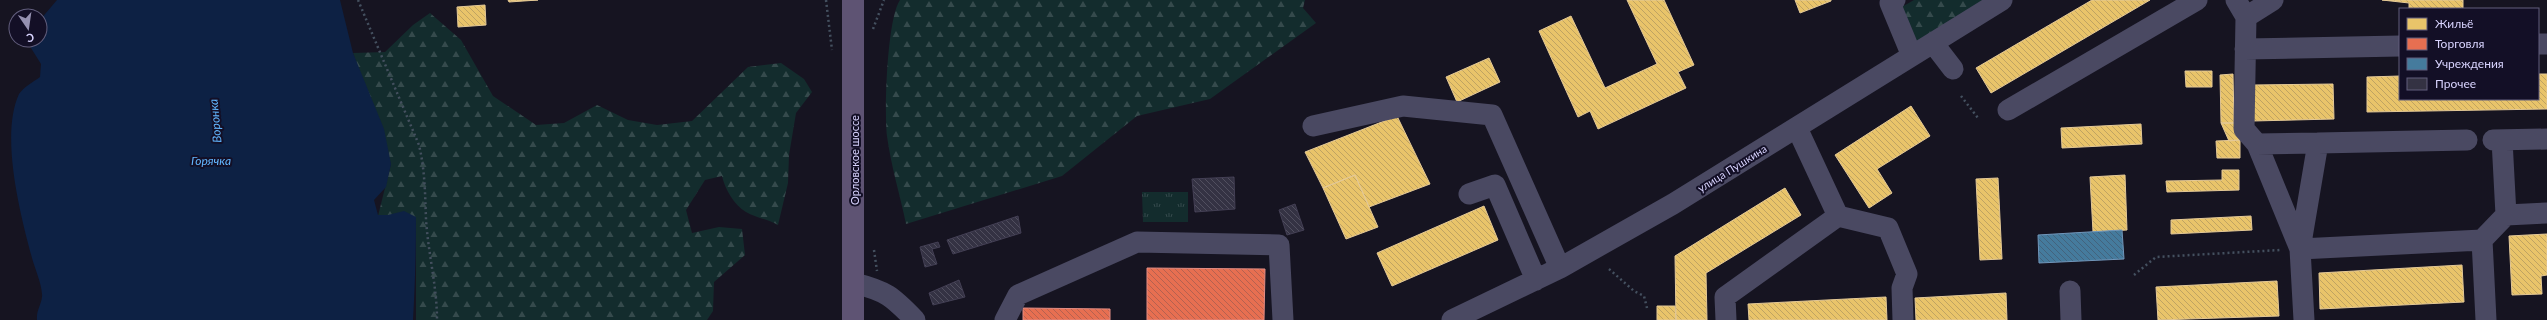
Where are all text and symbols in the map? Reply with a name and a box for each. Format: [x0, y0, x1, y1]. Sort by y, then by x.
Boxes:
north arrow [8, 8, 48, 48]
legend [2399, 8, 2539, 100]
text: Жильё [2435, 16, 2473, 31]
text: С [25, 31, 35, 46]
text: Торговля [2435, 36, 2485, 51]
text: Учреждения [2435, 56, 2504, 71]
text: Прочее [2435, 76, 2476, 91]
water label: Воронка [206, 98, 224, 144]
street label: Орловское шоссе [848, 115, 861, 205]
street label: улица Пушкина [1695, 141, 1769, 195]
water label: Горячка [191, 153, 231, 168]

